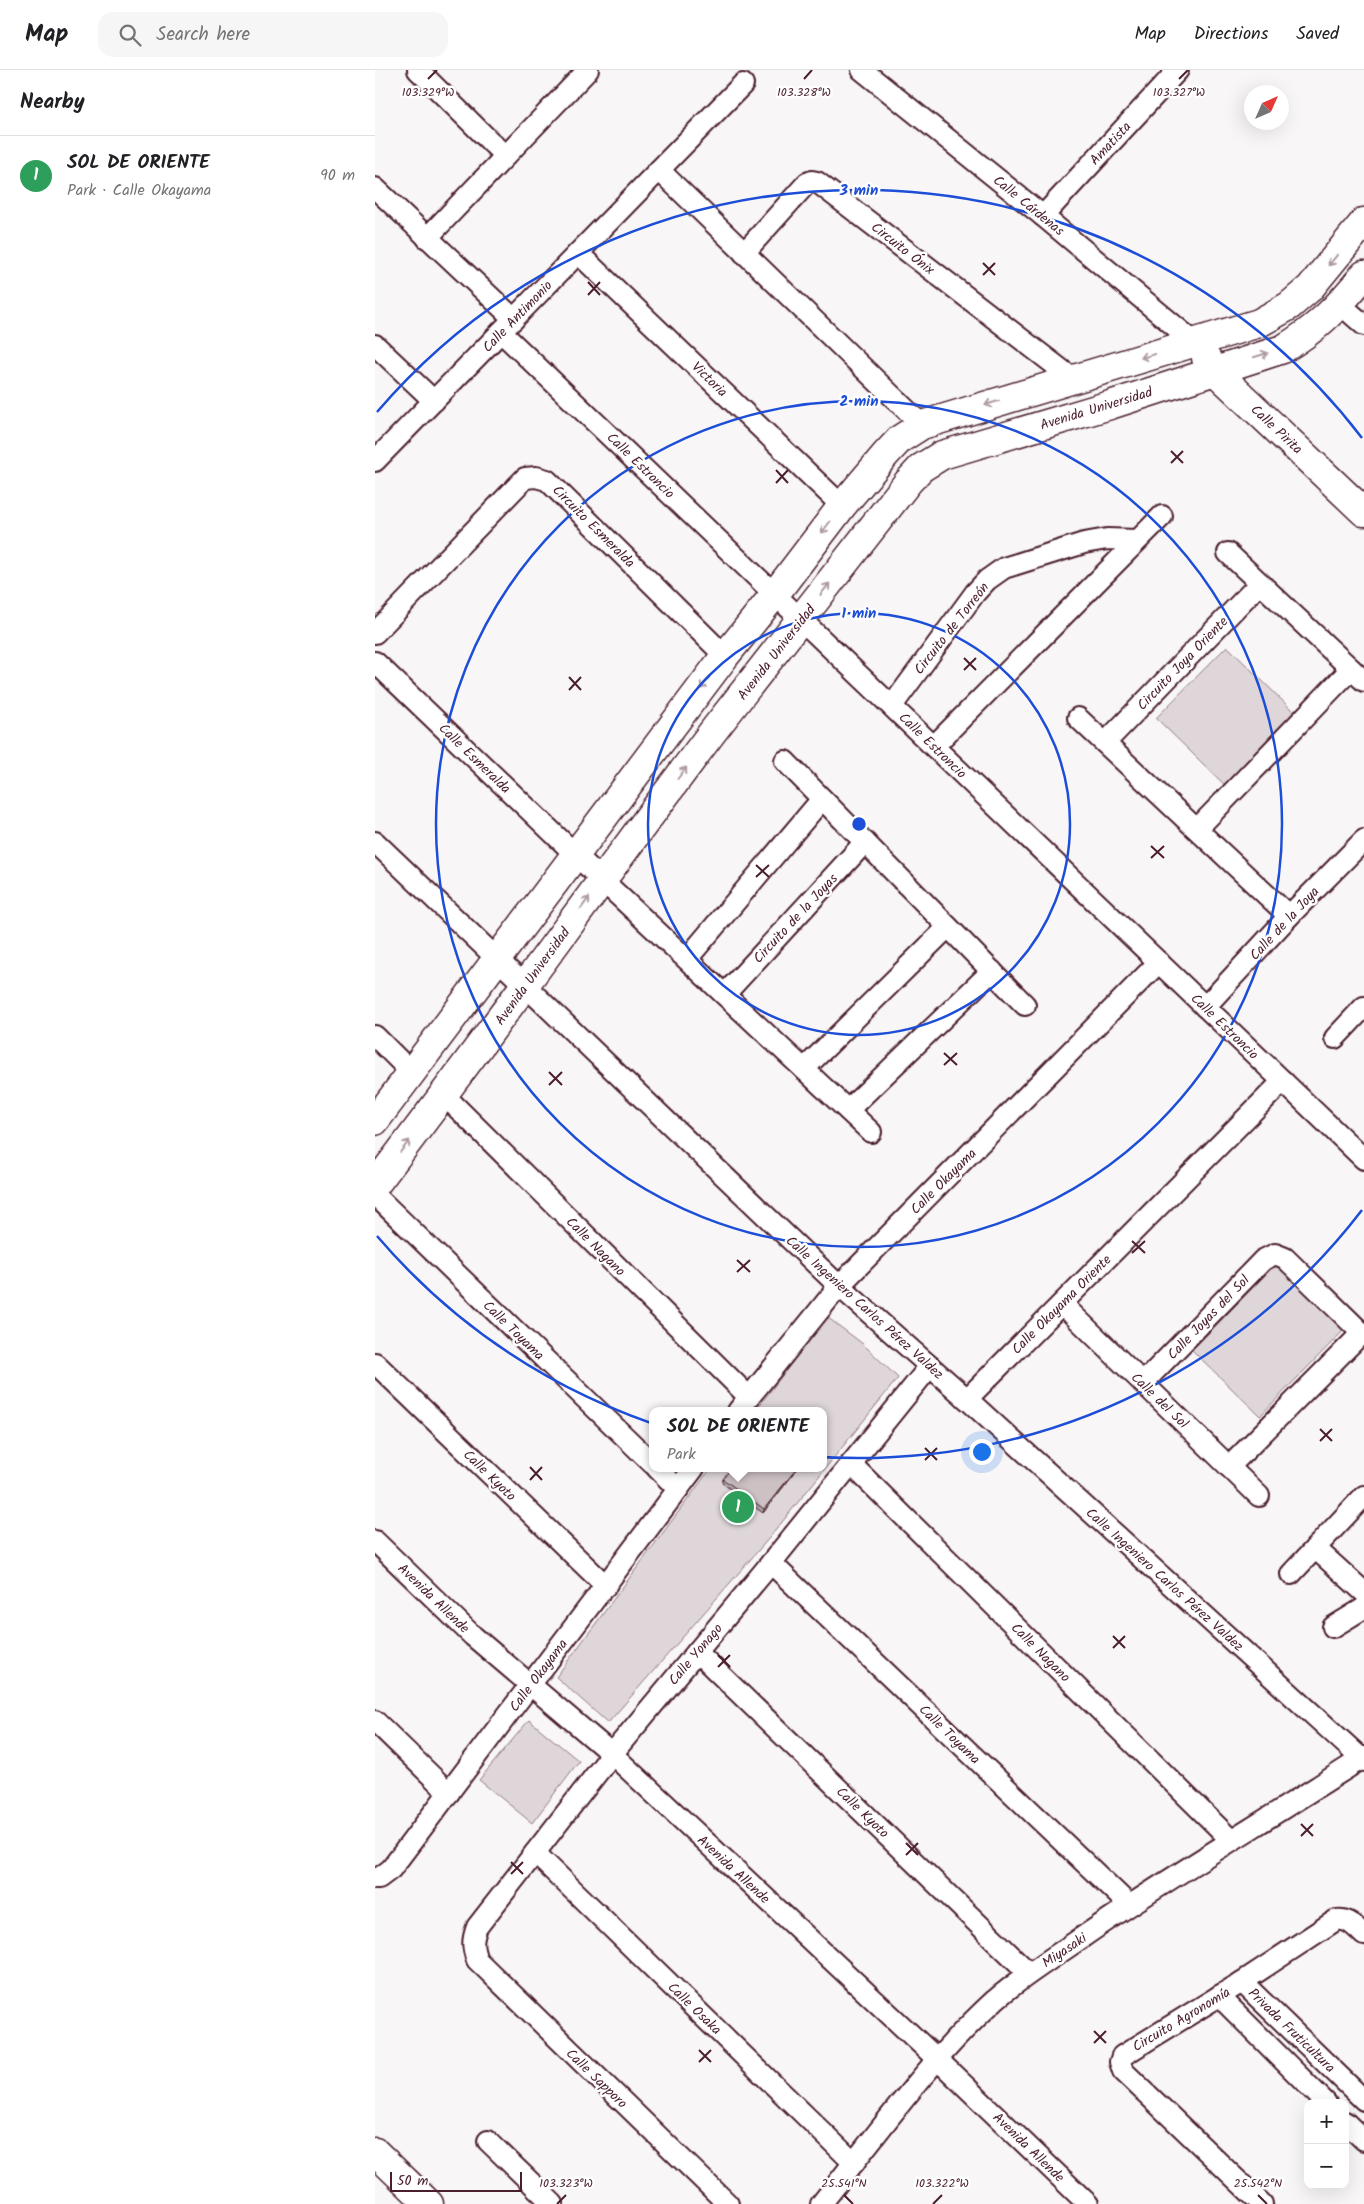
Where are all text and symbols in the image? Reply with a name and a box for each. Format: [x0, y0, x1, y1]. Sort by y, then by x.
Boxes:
search box [98, 12, 448, 57]
text: Map [25, 15, 68, 54]
text: Search here [156, 20, 250, 50]
text: Map [1134, 20, 1166, 49]
text: Directions [1194, 20, 1268, 49]
text: Saved [1296, 20, 1339, 49]
icon: search [116, 21, 144, 49]
text: 103.329°W [402, 83, 454, 102]
text: 103.328°W [777, 83, 831, 102]
text: 103.327°W [1153, 83, 1205, 102]
north arrow [1244, 85, 1289, 130]
text: Nearby [20, 86, 85, 119]
street label: Amatista [1085, 117, 1137, 171]
text: SOL DE ORIENTE [67, 148, 210, 178]
text: 1 [34, 163, 38, 188]
text: 90 m [320, 163, 355, 188]
street label: Calle Cárdenas [988, 170, 1069, 242]
text: Park · Calle Okayama [67, 178, 211, 203]
text: 3 min [839, 179, 878, 203]
street label: Circuito Ónix [866, 217, 940, 281]
one-way arrow [1328, 253, 1339, 266]
street label: Calle Antimonio [477, 276, 558, 358]
one-way arrow [1252, 350, 1268, 360]
one-way arrow [1140, 352, 1156, 362]
street label: Victoria [686, 357, 733, 403]
street label: Avenida Universidad [1037, 381, 1156, 437]
text: 2 min [839, 390, 879, 414]
one-way arrow [985, 399, 1001, 408]
street label: Calle Pirita [1245, 400, 1307, 460]
street label: Calle Estroncio [601, 427, 679, 504]
street label: Circuito Esmeralda [547, 480, 640, 573]
one-way arrow [821, 520, 831, 534]
street label: Circuito de Torreón [909, 578, 995, 680]
one-way arrow [819, 583, 830, 596]
street label: Avenida Universidad [732, 599, 822, 705]
text: 1 min [842, 602, 876, 626]
street label: Circuito Joya Oriente [1132, 611, 1234, 716]
one-way arrow [700, 676, 710, 690]
street label: Calle Estroncio [893, 707, 971, 784]
street label: Calle Esmeralda [433, 718, 516, 799]
one-way arrow [677, 766, 687, 780]
centre of rings [850, 815, 868, 833]
street label: Circuito de la Joyas [748, 869, 844, 969]
street label: Calle de la Joya [1245, 882, 1325, 966]
one-way arrow [580, 896, 590, 910]
street label: Avenida Universidad [490, 922, 577, 1030]
street label: Calle Estroncio [1185, 988, 1263, 1065]
one-way arrow [399, 1140, 410, 1153]
street label: Calle Okayama [905, 1143, 982, 1220]
street label: Calle Nagano [560, 1212, 630, 1282]
street label: Calle Ingeniero Carlos Pérez Valdez [780, 1231, 948, 1385]
street label: Calle Okayama Oriente [1007, 1249, 1117, 1360]
street label: Calle Joyas del Sol [1162, 1270, 1256, 1365]
street label: Calle Toyama [477, 1296, 549, 1366]
street label: Calle del Sol [1125, 1367, 1194, 1434]
popup [649, 1407, 827, 1472]
text: SOL DE ORIENTE [667, 1412, 809, 1442]
your location [969, 1439, 995, 1465]
text: Park [667, 1442, 696, 1467]
street label: Calle Kyoto [458, 1445, 521, 1507]
pin: 1 [722, 1488, 754, 1526]
street label: Calle Ingeniero Carlos Pérez Valdez [1080, 1503, 1248, 1657]
street label: Avenida Allende [392, 1558, 475, 1639]
street label: Calle Nagano [1005, 1618, 1075, 1688]
street label: Calle Yonago [663, 1619, 728, 1690]
street label: Calle Okayama [504, 1635, 574, 1717]
street label: Calle Toyama [913, 1700, 985, 1770]
street label: Calle Kyoto [831, 1782, 894, 1844]
street label: Avenida Allende [692, 1830, 775, 1910]
street label: Miyasaki [1038, 1927, 1092, 1974]
street label: Calle Osaka [662, 1977, 726, 2040]
street label: Circuito Agronomía [1128, 1982, 1235, 2058]
street label: Privada Fruticultura [1243, 1983, 1340, 2078]
street label: Calle Sapporo [560, 2044, 632, 2114]
map controls [1304, 2099, 1349, 2189]
button: + [1304, 2099, 1349, 2144]
street label: Avenida Allende [987, 2107, 1070, 2188]
button: − [1304, 2144, 1349, 2189]
scale bar [390, 2169, 523, 2192]
text: 50 m [397, 2170, 428, 2192]
text: 103.323°W [539, 2174, 593, 2193]
text: 25.541°N [821, 2174, 867, 2193]
text: 103.322°W [915, 2174, 969, 2193]
text: 25.542°N [1234, 2174, 1282, 2193]

